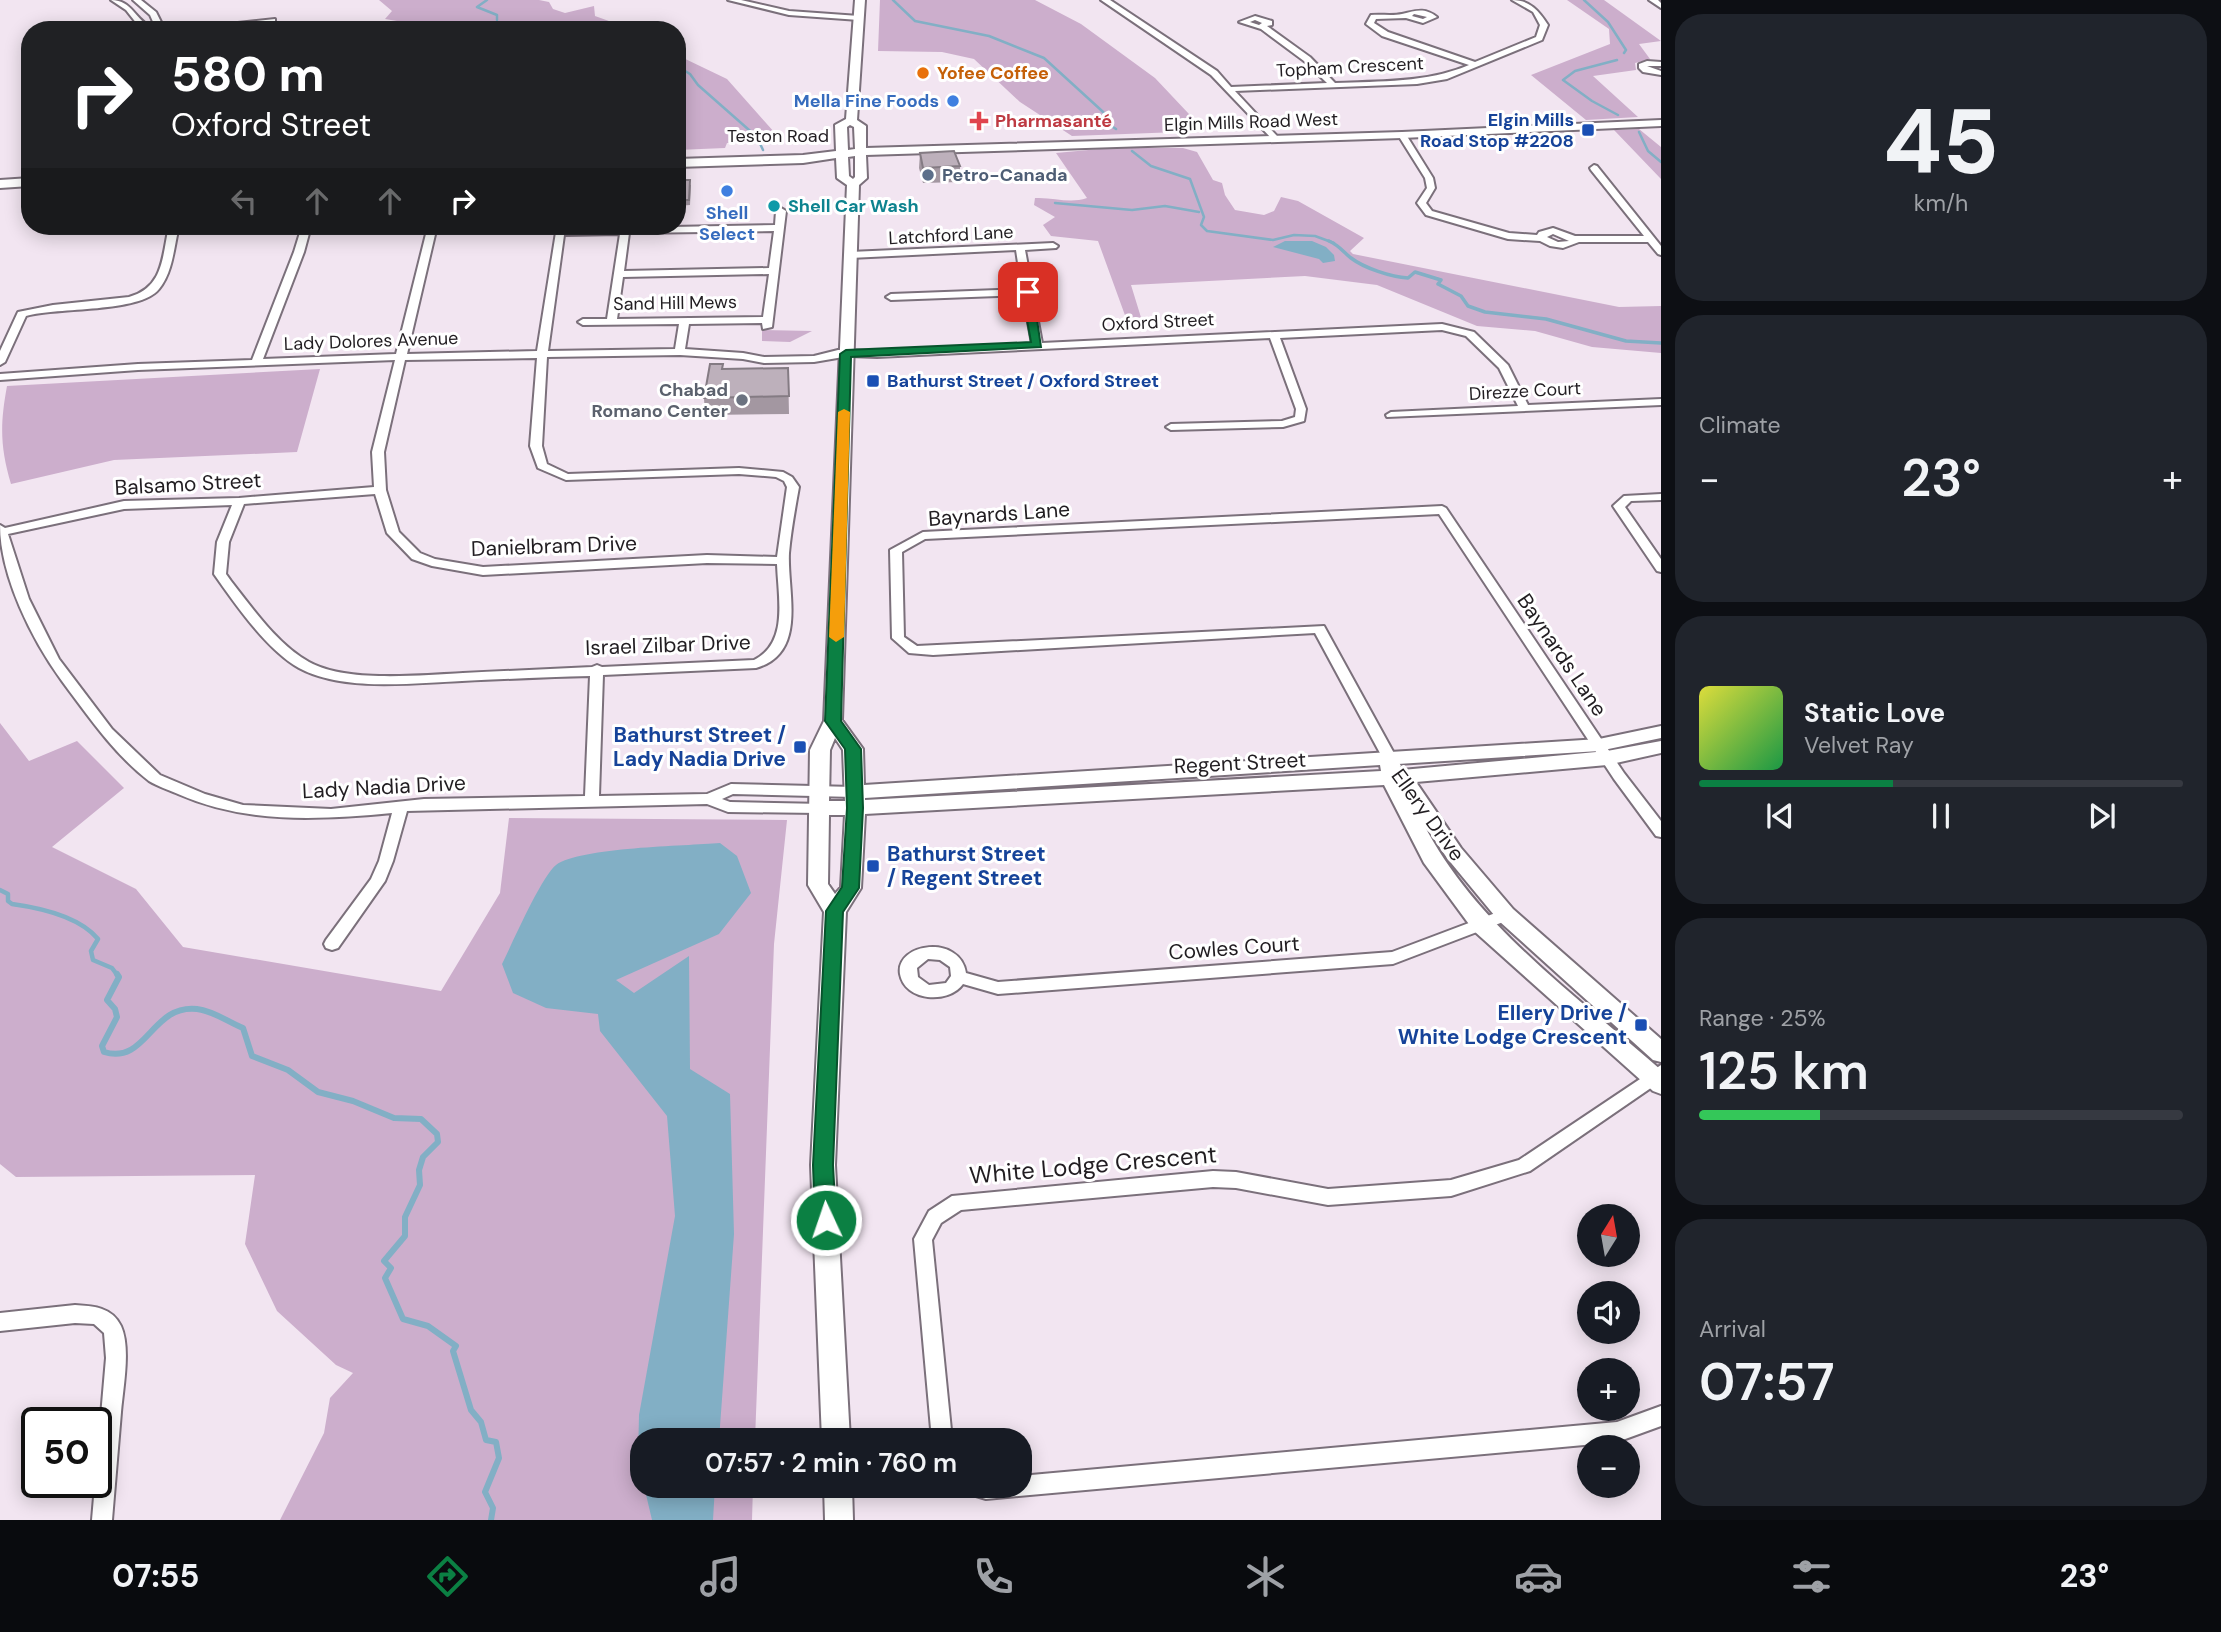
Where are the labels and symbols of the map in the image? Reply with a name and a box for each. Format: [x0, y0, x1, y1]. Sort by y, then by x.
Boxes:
street label: Topham Crescent [1276, 51, 1424, 83]
place label: Yofee Coffee [937, 61, 1049, 85]
marker: Yofee Coffee [915, 65, 931, 81]
place label: Mella Fine Foods [794, 89, 939, 113]
marker: Mella Fine Foods [945, 93, 961, 109]
street label: Elgin Mills Road West [1164, 107, 1338, 137]
place label: Elgin Mills Road Stop #2208 [1420, 108, 1574, 153]
place label: Pharmasanté [995, 109, 1112, 133]
marker: Pharmasanté [969, 111, 989, 131]
marker: Elgin Mills Road Stop #2208 [1580, 122, 1596, 138]
street label: Teston Road [727, 124, 829, 148]
place label: Petro-Canada [942, 163, 1068, 187]
marker: Petro-Canada [920, 167, 936, 183]
marker: Shell Select [719, 183, 735, 199]
place label: Shell Car Wash [788, 194, 919, 218]
marker: Shell Car Wash [766, 198, 782, 214]
place label: Shell Select [699, 201, 755, 246]
street label: Latchford Lane [888, 220, 1014, 250]
pin [998, 262, 1058, 322]
street label: Sand Hill Mews [613, 290, 737, 316]
street label: Oxford Street [1101, 307, 1215, 337]
street label: Lady Dolores Avenue [283, 326, 459, 356]
place label: Bathurst Street / Oxford Street [887, 369, 1159, 393]
marker: Bathurst Street / Oxford Street [865, 373, 881, 389]
street label: Direzze Court [1468, 376, 1582, 406]
place label: Chabad Romano Center [591, 378, 728, 423]
marker: Chabad Romano Center [734, 392, 750, 408]
street label: Balsamo Street [114, 466, 262, 502]
street label: Baynards Lane [927, 495, 1071, 533]
street label: Danielbram Drive [471, 529, 637, 563]
street label: Baynards Lane [1511, 588, 1613, 722]
street label: Israel Zilbar Drive [585, 628, 751, 662]
place label: Bathurst Street / Lady Nadia Drive [613, 721, 786, 773]
marker: Bathurst Street / Lady Nadia Drive [792, 739, 808, 755]
street label: Regent Street [1173, 746, 1307, 780]
street label: Ellery Drive [1385, 763, 1471, 867]
street label: Lady Nadia Drive [301, 769, 467, 805]
place label: Bathurst Street / Regent Street [887, 840, 1046, 892]
marker: Bathurst Street / Regent Street [865, 858, 881, 874]
street label: Cowles Court [1167, 929, 1301, 967]
place label: Ellery Drive / White Lodge Crescent [1398, 999, 1627, 1051]
marker: Ellery Drive / White Lodge Crescent [1633, 1017, 1649, 1033]
street label: White Lodge Crescent [968, 1138, 1218, 1191]
position arrow [789, 1183, 863, 1257]
north arrow [1577, 1204, 1640, 1267]
speed limit sign: 50 [21, 1407, 112, 1498]

